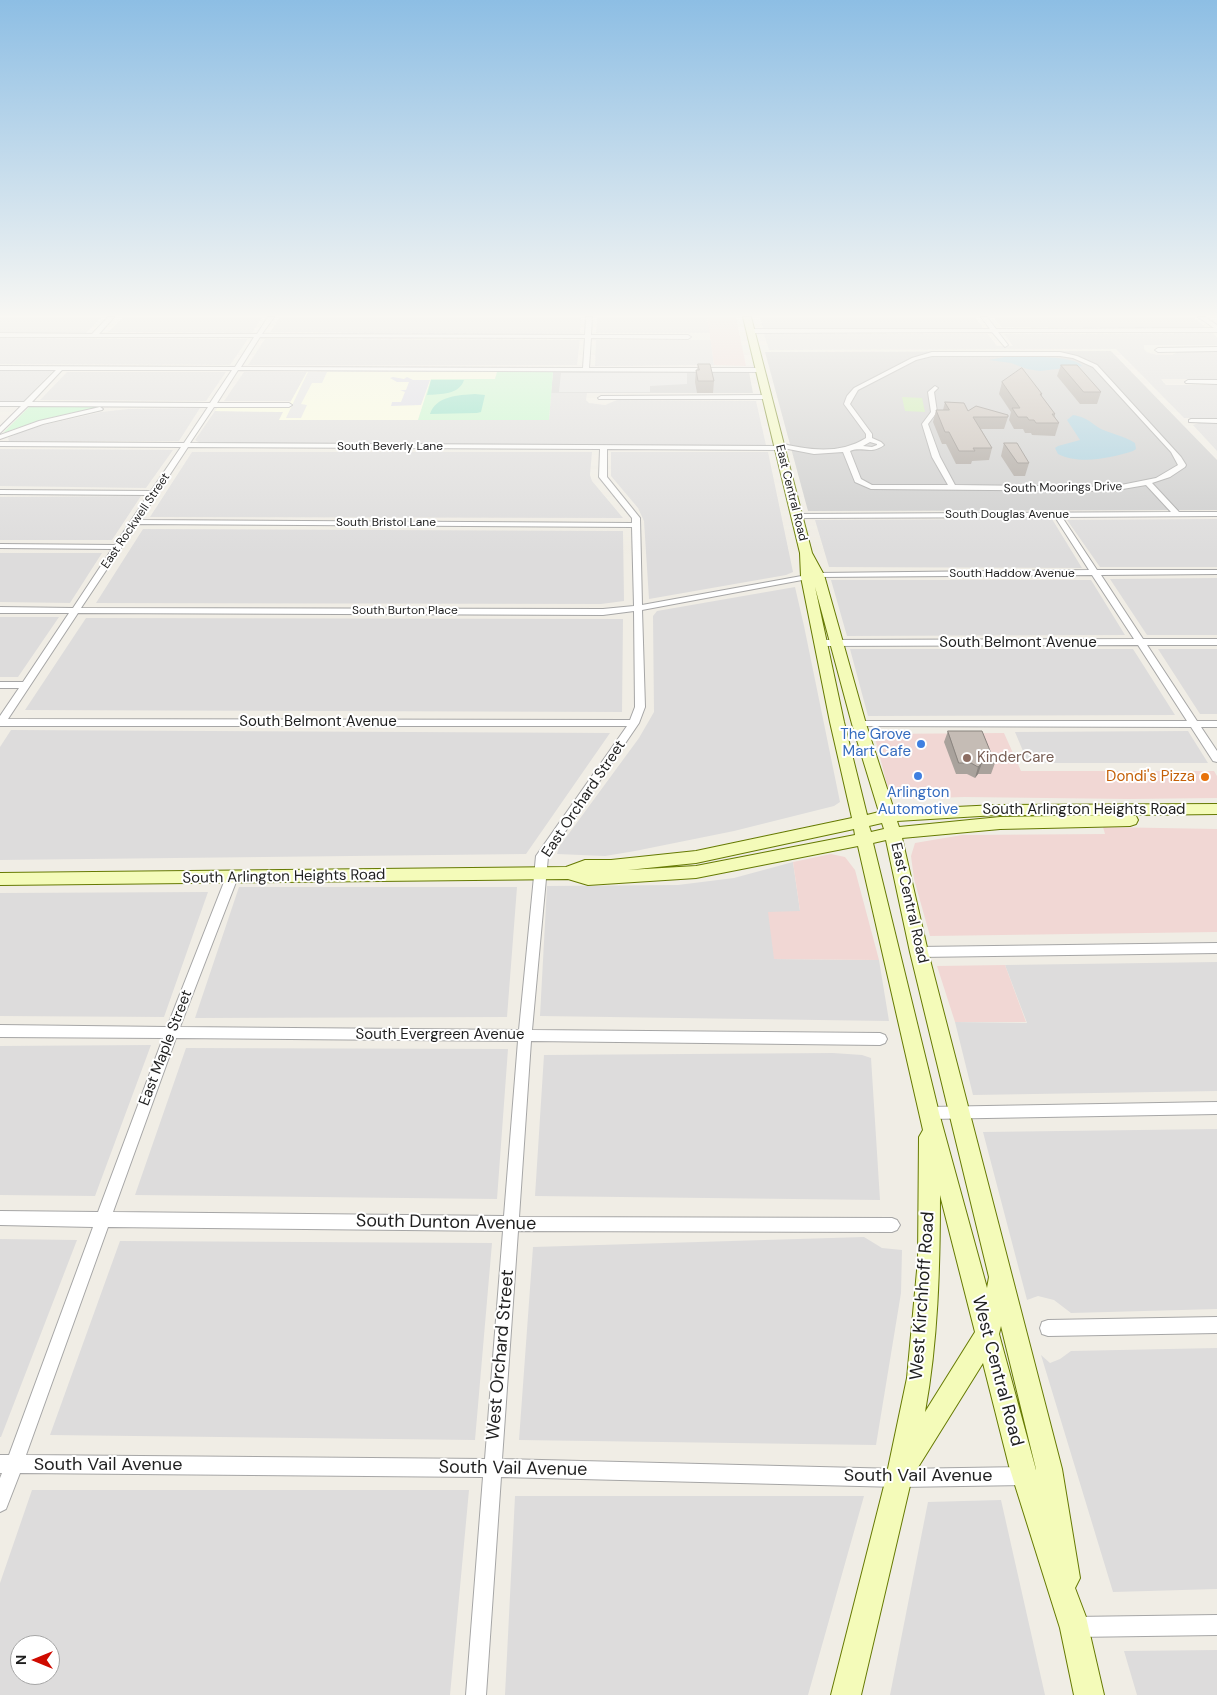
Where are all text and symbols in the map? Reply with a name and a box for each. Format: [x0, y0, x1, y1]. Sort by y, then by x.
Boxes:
street label: South Beverly Lane [337, 440, 443, 454]
street label: East Central Road [772, 443, 810, 543]
street label: East Rockwell Street [99, 471, 173, 571]
street label: South Moorings Drive [1004, 480, 1122, 496]
street label: South Douglas Avenue [945, 508, 1069, 522]
street label: South Bristol Lane [336, 516, 436, 530]
street label: South Haddow Avenue [949, 567, 1075, 581]
street label: South Burton Place [352, 604, 458, 618]
street label: South Belmont Avenue [939, 634, 1097, 652]
street label: South Belmont Avenue [239, 713, 397, 731]
place label: The Grove Mart Cafe [840, 726, 911, 761]
street label: East Orchard Street [538, 737, 630, 861]
marker: The Grove Mart Cafe [915, 738, 927, 750]
place label: KinderCare [977, 749, 1054, 767]
marker: KinderCare [961, 752, 973, 764]
place label: Dondi's Pizza [1106, 768, 1195, 786]
marker: Arlington Automotive [912, 770, 924, 782]
marker: Dondi's Pizza [1199, 771, 1211, 783]
place label: Arlington Automotive [878, 784, 958, 819]
street label: South Arlington Heights Road [983, 801, 1185, 819]
street label: East Central Road [886, 841, 932, 965]
street label: South Arlington Heights Road [182, 866, 386, 888]
street label: East Maple Street [136, 988, 196, 1108]
street label: South Evergreen Avenue [356, 1026, 524, 1044]
street label: South Dunton Avenue [356, 1211, 536, 1235]
street label: West Kirchhoff Road [906, 1211, 940, 1381]
street label: West Orchard Street [483, 1269, 519, 1441]
street label: West Central Road [967, 1293, 1027, 1449]
street label: South Vail Avenue [34, 1454, 182, 1476]
street label: South Vail Avenue [438, 1457, 588, 1481]
street label: South Vail Avenue [844, 1465, 992, 1487]
north arrow [10, 1635, 60, 1685]
text: N [12, 1655, 30, 1665]

